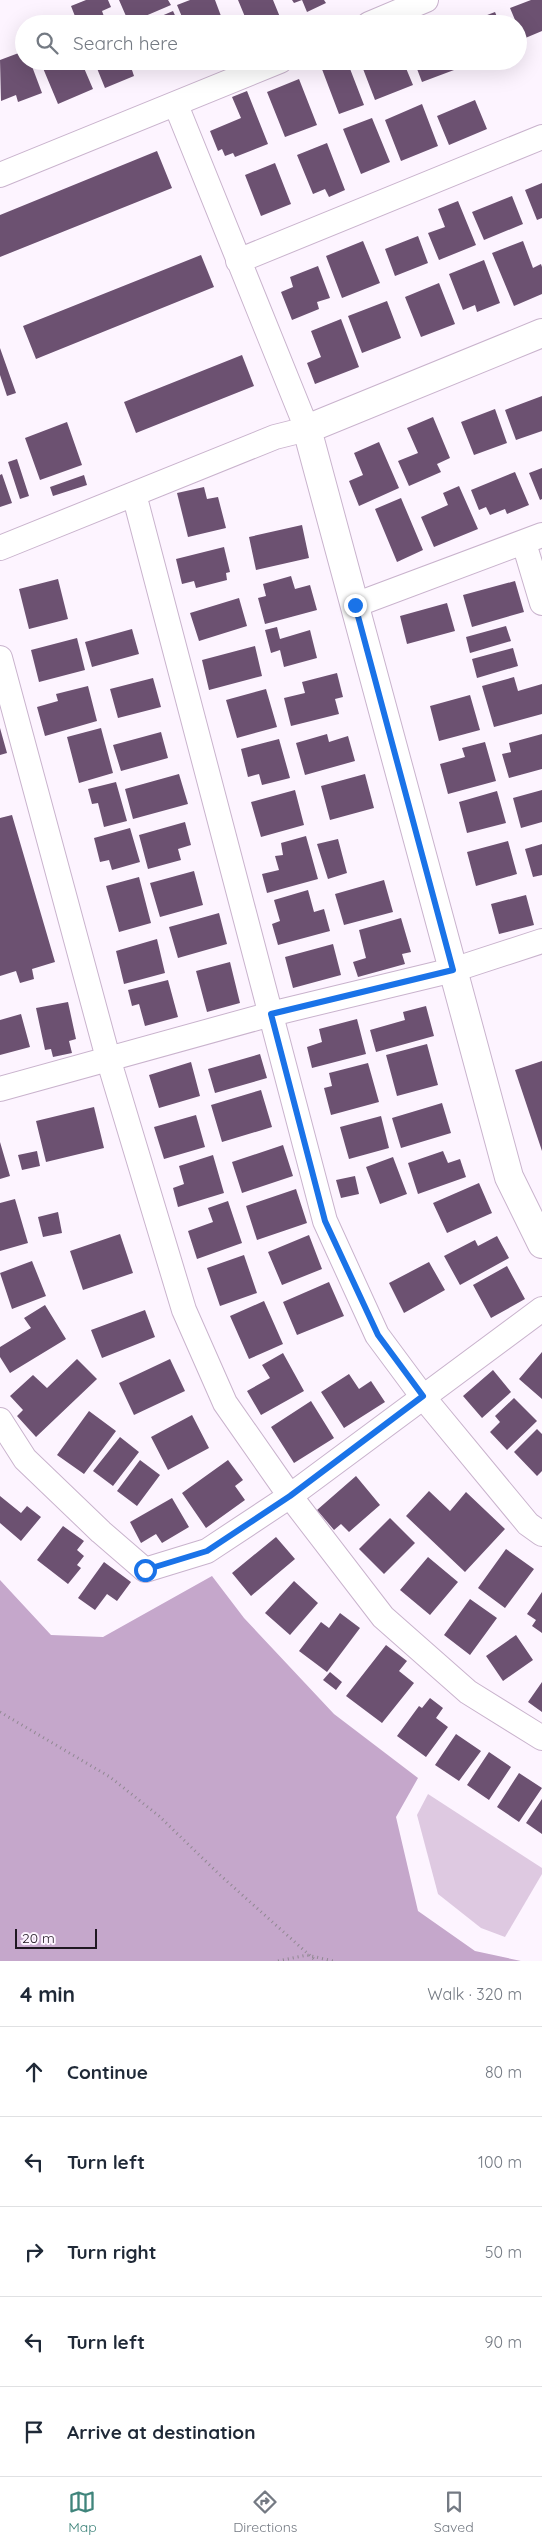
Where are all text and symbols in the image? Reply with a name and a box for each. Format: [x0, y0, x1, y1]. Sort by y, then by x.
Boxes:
search box [15, 15, 527, 70]
icon: search [33, 29, 61, 57]
text: Search here [73, 31, 178, 55]
route end [344, 594, 367, 617]
route start [134, 1559, 157, 1582]
scale bar [15, 1926, 98, 1949]
text: 20 m [22, 1929, 55, 1947]
text: 4 min [20, 1981, 75, 2007]
text: Walk · 320 m [427, 1984, 522, 2004]
icon: ahead [20, 2058, 48, 2086]
text: Continue [67, 2060, 148, 2084]
text: 80 m [485, 2062, 522, 2082]
icon: left [20, 2148, 48, 2176]
text: Turn left [67, 2150, 145, 2174]
text: 100 m [478, 2152, 522, 2172]
icon: right [20, 2238, 48, 2266]
text: Turn right [67, 2240, 156, 2264]
text: 50 m [485, 2242, 522, 2262]
icon: left [20, 2328, 48, 2356]
text: Turn left [67, 2330, 145, 2354]
text: 90 m [485, 2332, 522, 2352]
icon: arrive [20, 2418, 48, 2446]
text: Arrive at destination [67, 2420, 256, 2444]
tab: Map [68, 2488, 97, 2536]
tab: Directions [233, 2488, 297, 2536]
tab: Saved [434, 2488, 474, 2536]

